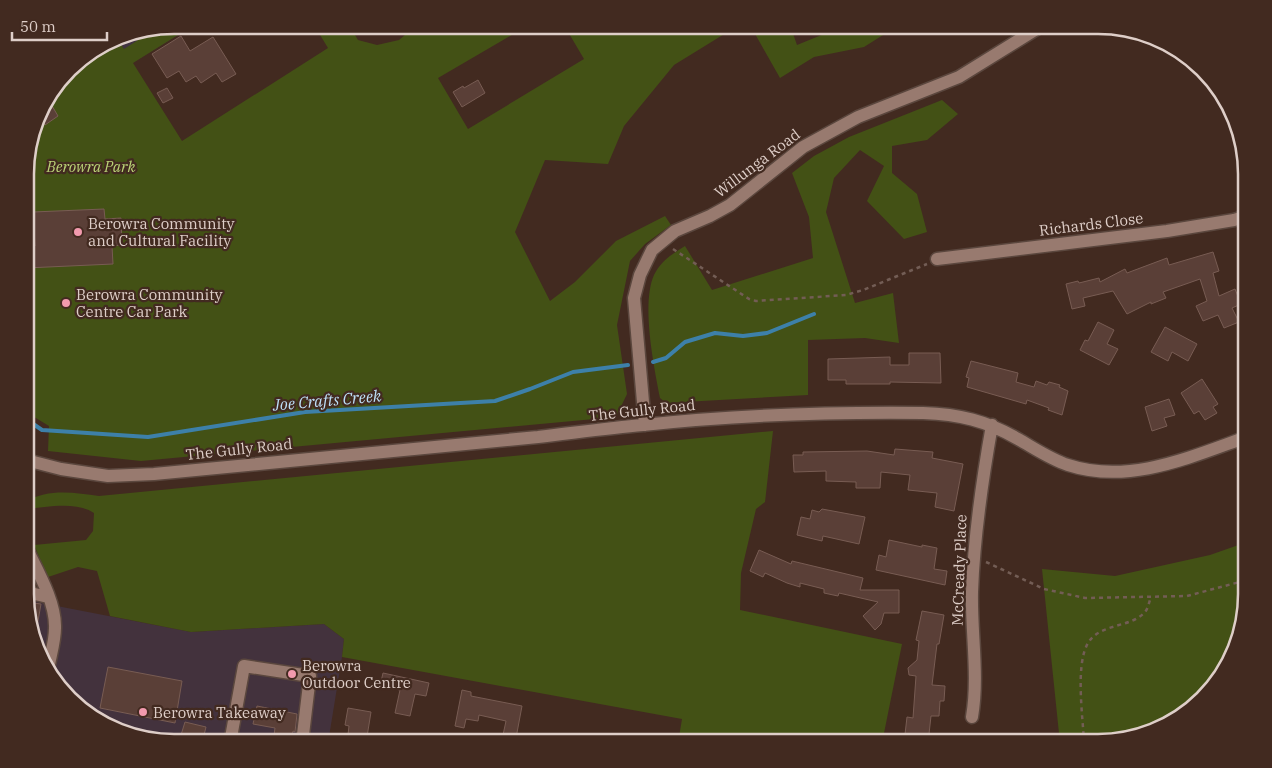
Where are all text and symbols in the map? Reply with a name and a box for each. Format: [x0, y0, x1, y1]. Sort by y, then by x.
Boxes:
scale bar [12, 10, 108, 42]
text: 50 m [20, 17, 56, 36]
street label: Willunga Road [710, 125, 804, 201]
park label: Berowra Park [45, 157, 136, 176]
street label: Richards Close [1038, 208, 1144, 240]
place label: Berowra Community and Cultural Facility [88, 214, 235, 250]
marker: Berowra Community and Cultural Facility [72, 226, 84, 238]
place label: Berowra Community Centre Car Park [76, 285, 223, 321]
marker: Berowra Community Centre Car Park [60, 297, 72, 309]
water label: Joe Crafts Creek [271, 385, 383, 415]
street label: The Gully Road [588, 395, 696, 425]
street label: The Gully Road [185, 434, 293, 464]
street label: McCready Place [948, 514, 970, 626]
place label: Berowra Outdoor Centre [302, 656, 411, 692]
marker: Berowra Outdoor Centre [286, 668, 298, 680]
place label: Berowra Takeaway [153, 703, 286, 722]
marker: Berowra Takeaway [137, 706, 149, 718]

